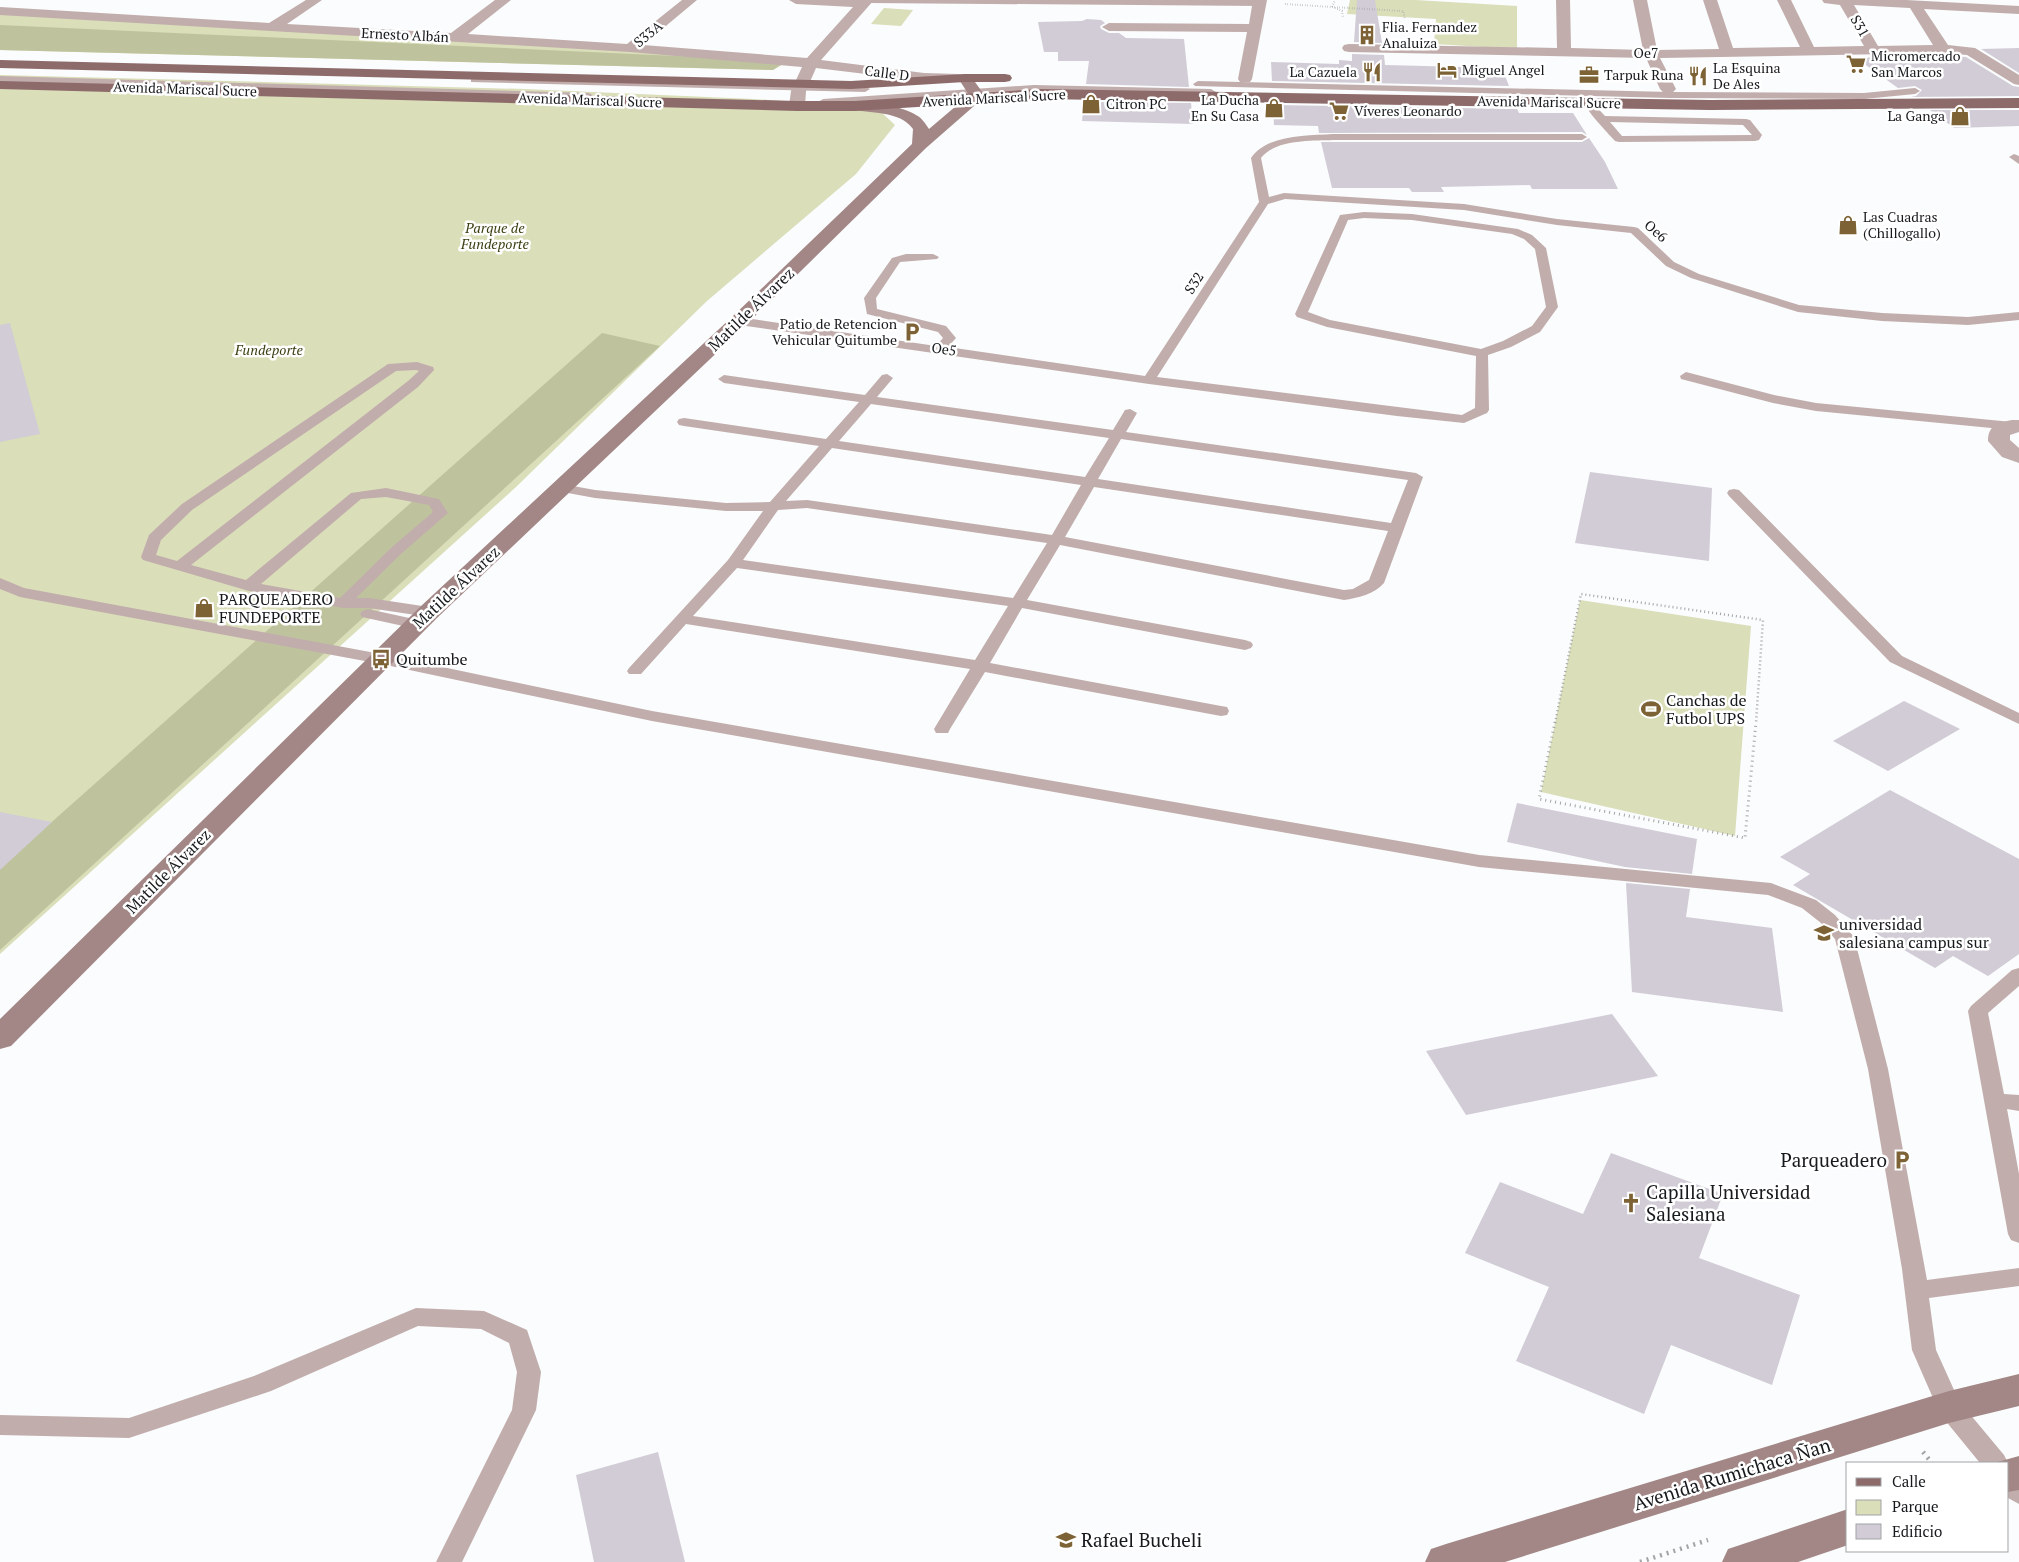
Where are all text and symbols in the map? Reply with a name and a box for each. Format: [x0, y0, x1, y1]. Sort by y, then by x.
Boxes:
street label: S31 [1847, 11, 1874, 40]
street label: S33A [629, 16, 666, 51]
place label: Flia. Fernandez Analuiza [1382, 17, 1477, 52]
street label: Ernesto Albán [361, 23, 450, 46]
building icon: Flia. Fernandez Analuiza [1356, 24, 1378, 46]
street label: Oe7 [1634, 43, 1658, 62]
place label: Micromercado San Marcos [1871, 46, 1961, 81]
supermarket icon: Micromercado San Marcos [1845, 53, 1867, 75]
place label: La Esquina De Ales [1713, 58, 1781, 93]
hotel icon: Miguel Angel [1436, 59, 1458, 81]
street label: Calle D [864, 60, 911, 85]
place label: Miguel Angel [1462, 60, 1545, 79]
restaurant icon: La Cazuela [1361, 61, 1383, 83]
place label: La Cazuela [1290, 62, 1357, 81]
office icon: Tarpuk Runa [1578, 64, 1600, 86]
place label: Tarpuk Runa [1604, 65, 1684, 84]
restaurant icon: La Esquina De Ales [1687, 65, 1709, 87]
street label: Avenida Mariscal Sucre [113, 76, 257, 101]
street label: Avenida Mariscal Sucre [922, 84, 1066, 111]
street label: Avenida Mariscal Sucre [518, 87, 662, 112]
place label: La Ducha En Su Casa [1191, 90, 1259, 125]
street label: Avenida Mariscal Sucre [1477, 91, 1621, 112]
shop icon: Citron PC [1080, 93, 1102, 115]
place label: Citron PC [1106, 94, 1166, 113]
shop icon: La Ducha En Su Casa [1263, 97, 1285, 119]
supermarket icon: Víveres Leonardo [1328, 100, 1350, 122]
place label: Víveres Leonardo [1354, 101, 1462, 120]
shop icon: La Ganga [1949, 105, 1971, 127]
place label: La Ganga [1887, 106, 1945, 125]
place label: Las Cuadras (Chillogallo) [1863, 207, 1941, 242]
shop icon: Las Cuadras (Chillogallo) [1837, 214, 1859, 236]
street label: Oe6 [1641, 215, 1672, 246]
park label: Parque de Fundeporte [460, 218, 530, 253]
street label: Matilde Álvarez [703, 262, 799, 356]
street label: S32 [1180, 268, 1208, 297]
place label: Patio de Retencion Vehicular Quitumbe [772, 314, 898, 349]
parking icon: Patio de Retencion Vehicular Quitumbe [901, 321, 923, 343]
street label: Oe5 [930, 337, 958, 360]
park label: Fundeporte [234, 340, 304, 359]
street label: Matilde Álvarez [408, 541, 504, 633]
place label: PARQUEADERO FUNDEPORTE [219, 588, 333, 628]
shop icon: PARQUEADERO FUNDEPORTE [193, 597, 215, 619]
bus stop icon: Quitumbe [370, 648, 392, 670]
place label: Quitumbe [396, 648, 468, 670]
place label: Canchas de Futbol UPS [1666, 689, 1747, 729]
sports icon: Canchas de Futbol UPS [1640, 698, 1662, 720]
street label: Matilde Álvarez [121, 824, 215, 918]
place label: universidad salesiana campus sur [1839, 913, 1990, 953]
school or university icon: universidad salesiana campus sur [1813, 922, 1835, 944]
place label: Parqueadero [1780, 1147, 1887, 1172]
parking icon: Parqueadero [1891, 1149, 1913, 1171]
place label: Capilla Universidad Salesiana [1646, 1179, 1811, 1226]
church icon: Capilla Universidad Salesiana [1620, 1192, 1642, 1214]
street label: Avenida Rumichaca Ñan [1630, 1432, 1833, 1515]
legend [1846, 1462, 2009, 1552]
text: Calle [1892, 1471, 1926, 1491]
text: Parque [1892, 1496, 1939, 1516]
text: Edificio [1892, 1521, 1942, 1541]
place label: Rafael Bucheli [1081, 1527, 1202, 1552]
school or university icon: Rafael Bucheli [1055, 1529, 1077, 1551]

